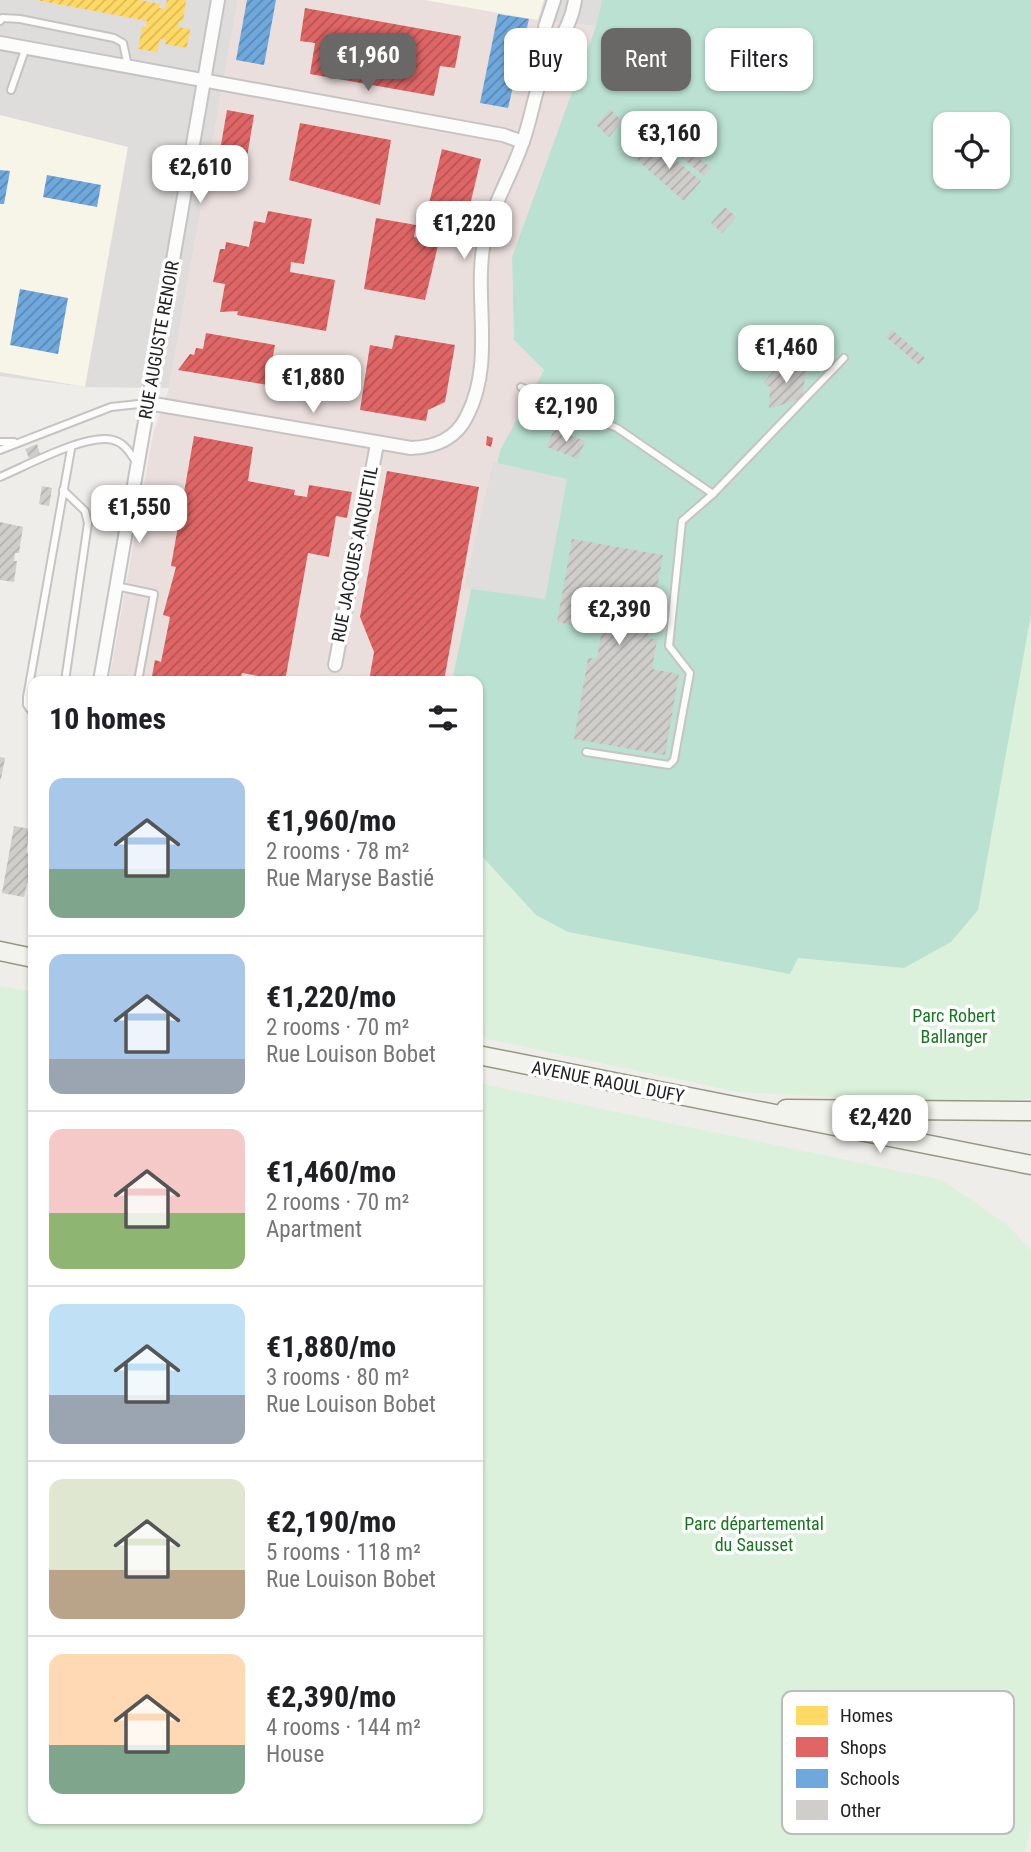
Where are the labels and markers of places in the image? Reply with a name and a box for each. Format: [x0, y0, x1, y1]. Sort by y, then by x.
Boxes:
pin: €1,960 [311, 34, 425, 93]
pin: €3,160 [612, 111, 726, 171]
pin: €2,610 [143, 146, 257, 205]
pin: €1,220 [407, 202, 521, 261]
pin: €1,460 [729, 326, 843, 385]
pin: €1,880 [256, 356, 370, 415]
pin: €2,190 [509, 384, 623, 444]
pin: €1,550 [82, 486, 196, 545]
pin: €2,390 [562, 588, 676, 647]
pin: €2,420 [823, 1096, 937, 1155]

